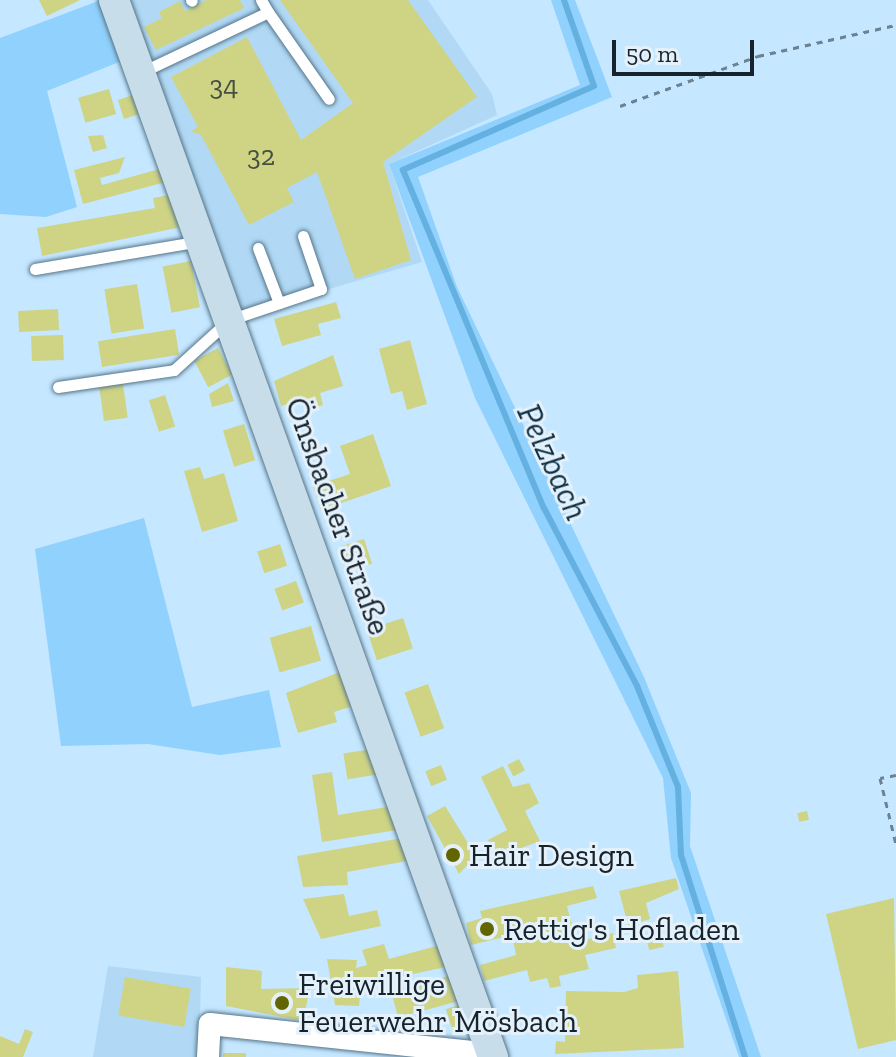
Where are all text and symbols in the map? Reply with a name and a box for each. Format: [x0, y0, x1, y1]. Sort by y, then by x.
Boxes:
scale bar [616, 24, 758, 74]
text: 50 m [626, 39, 678, 68]
house number: 34 [210, 69, 238, 103]
house number: 32 [247, 139, 275, 173]
street label: Önsbacher Straße [277, 392, 399, 640]
water label: Pelzbach [508, 398, 598, 526]
place label: Hair Design [469, 836, 634, 874]
marker: Hair Design [444, 846, 462, 864]
place label: Rettig's Hofladen [503, 910, 739, 948]
marker: Rettig's Hofladen [478, 920, 496, 938]
place label: Freiwillige Feuerwehr Mösbach [298, 966, 578, 1041]
marker: Freiwillige Feuerwehr Mösbach [273, 994, 291, 1012]

